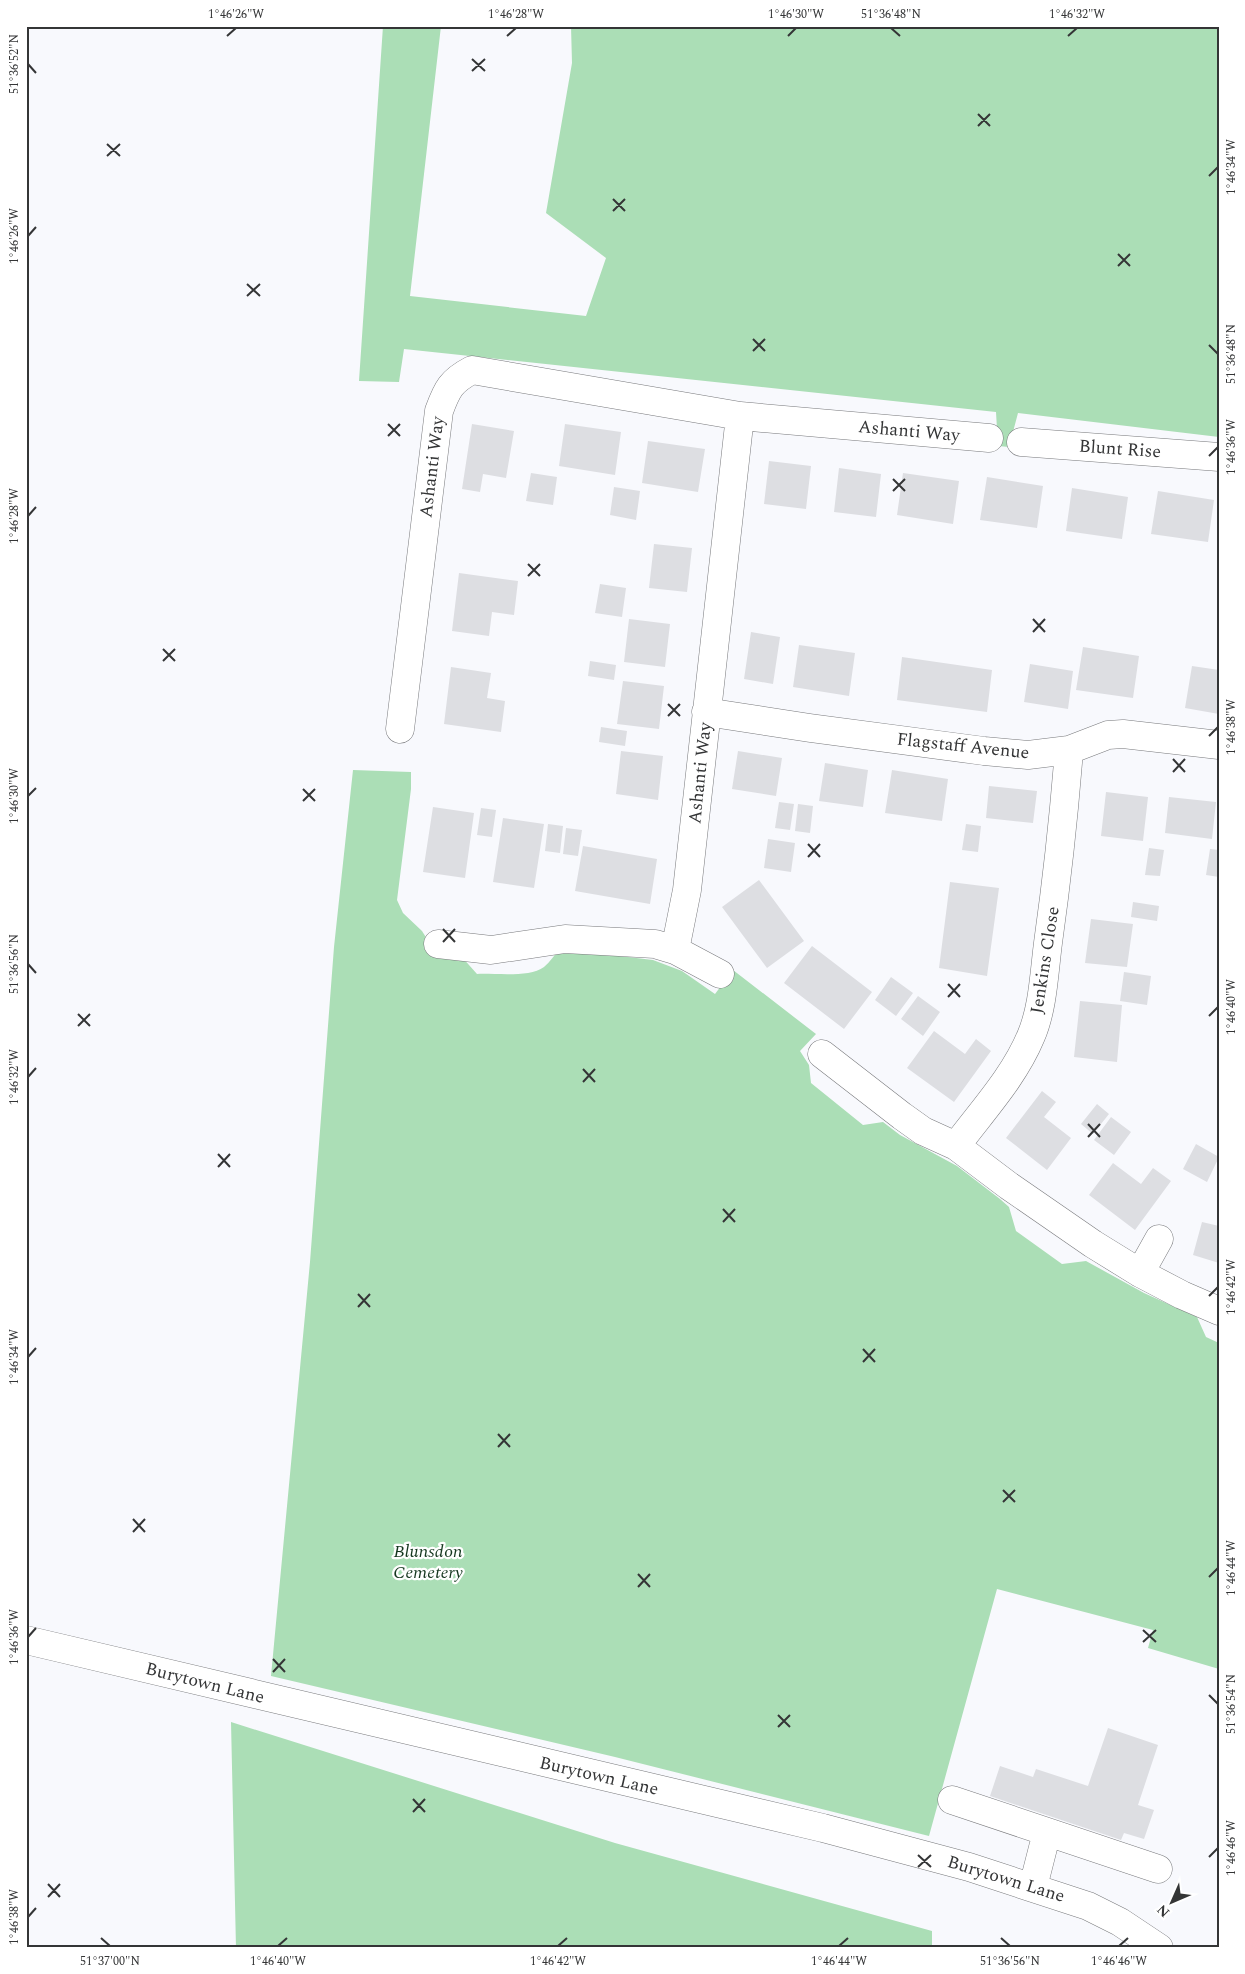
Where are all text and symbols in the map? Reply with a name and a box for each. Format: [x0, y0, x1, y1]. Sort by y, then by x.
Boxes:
text: 1°46'26"W [208, 5, 264, 24]
text: 1°46'28"W [488, 5, 544, 24]
text: 1°46'30"W [768, 5, 824, 24]
text: 51°36'48"N [861, 5, 921, 24]
text: 1°46'32"W [1049, 5, 1105, 24]
text: 51°36'52"N [5, 34, 24, 94]
text: 1°46'34"W [1222, 139, 1241, 195]
text: 1°46'26"W [5, 208, 24, 264]
text: 51°36'48"N [1222, 324, 1241, 384]
street label: Ashanti Way [412, 413, 452, 519]
street label: Ashanti Way [857, 413, 962, 449]
text: 1°46'36"W [1222, 419, 1241, 475]
street label: Blunt Rise [1078, 433, 1162, 465]
text: 1°46'28"W [5, 488, 24, 544]
text: 1°46'38"W [1222, 699, 1241, 755]
street label: Ashanti Way [681, 720, 719, 825]
street label: Flagstaff Avenue [895, 726, 1031, 766]
text: 1°46'30"W [5, 768, 24, 824]
street label: Jenkins Close [1023, 904, 1067, 1016]
text: 51°36'56"N [5, 934, 24, 994]
text: 1°46'40"W [1222, 979, 1241, 1035]
text: 1°46'32"W [5, 1049, 24, 1105]
text: 1°46'42"W [1222, 1259, 1241, 1315]
text: 1°46'34"W [5, 1329, 24, 1385]
park label: Blunsdon Cemetery [393, 1538, 463, 1586]
text: 1°46'44"W [1222, 1540, 1241, 1596]
text: 1°46'36"W [5, 1609, 24, 1665]
street label: Burytown Lane [143, 1655, 267, 1711]
text: 51°36'54"N [1222, 1674, 1241, 1734]
street label: Burytown Lane [537, 1749, 661, 1803]
text: 1°46'46"W [1222, 1820, 1241, 1876]
street label: Burytown Lane [944, 1848, 1068, 1910]
north arrow [1148, 1876, 1198, 1926]
text: 1°46'38"W [5, 1889, 24, 1945]
text: N [1152, 1899, 1175, 1922]
text: 51°37'00"N [80, 1952, 140, 1971]
text: 1°46'40"W [250, 1952, 306, 1971]
text: 1°46'42"W [530, 1952, 586, 1971]
text: 1°46'44"W [811, 1952, 867, 1971]
text: 51°36'56"N [980, 1952, 1040, 1971]
text: 1°46'46"W [1091, 1952, 1147, 1971]

